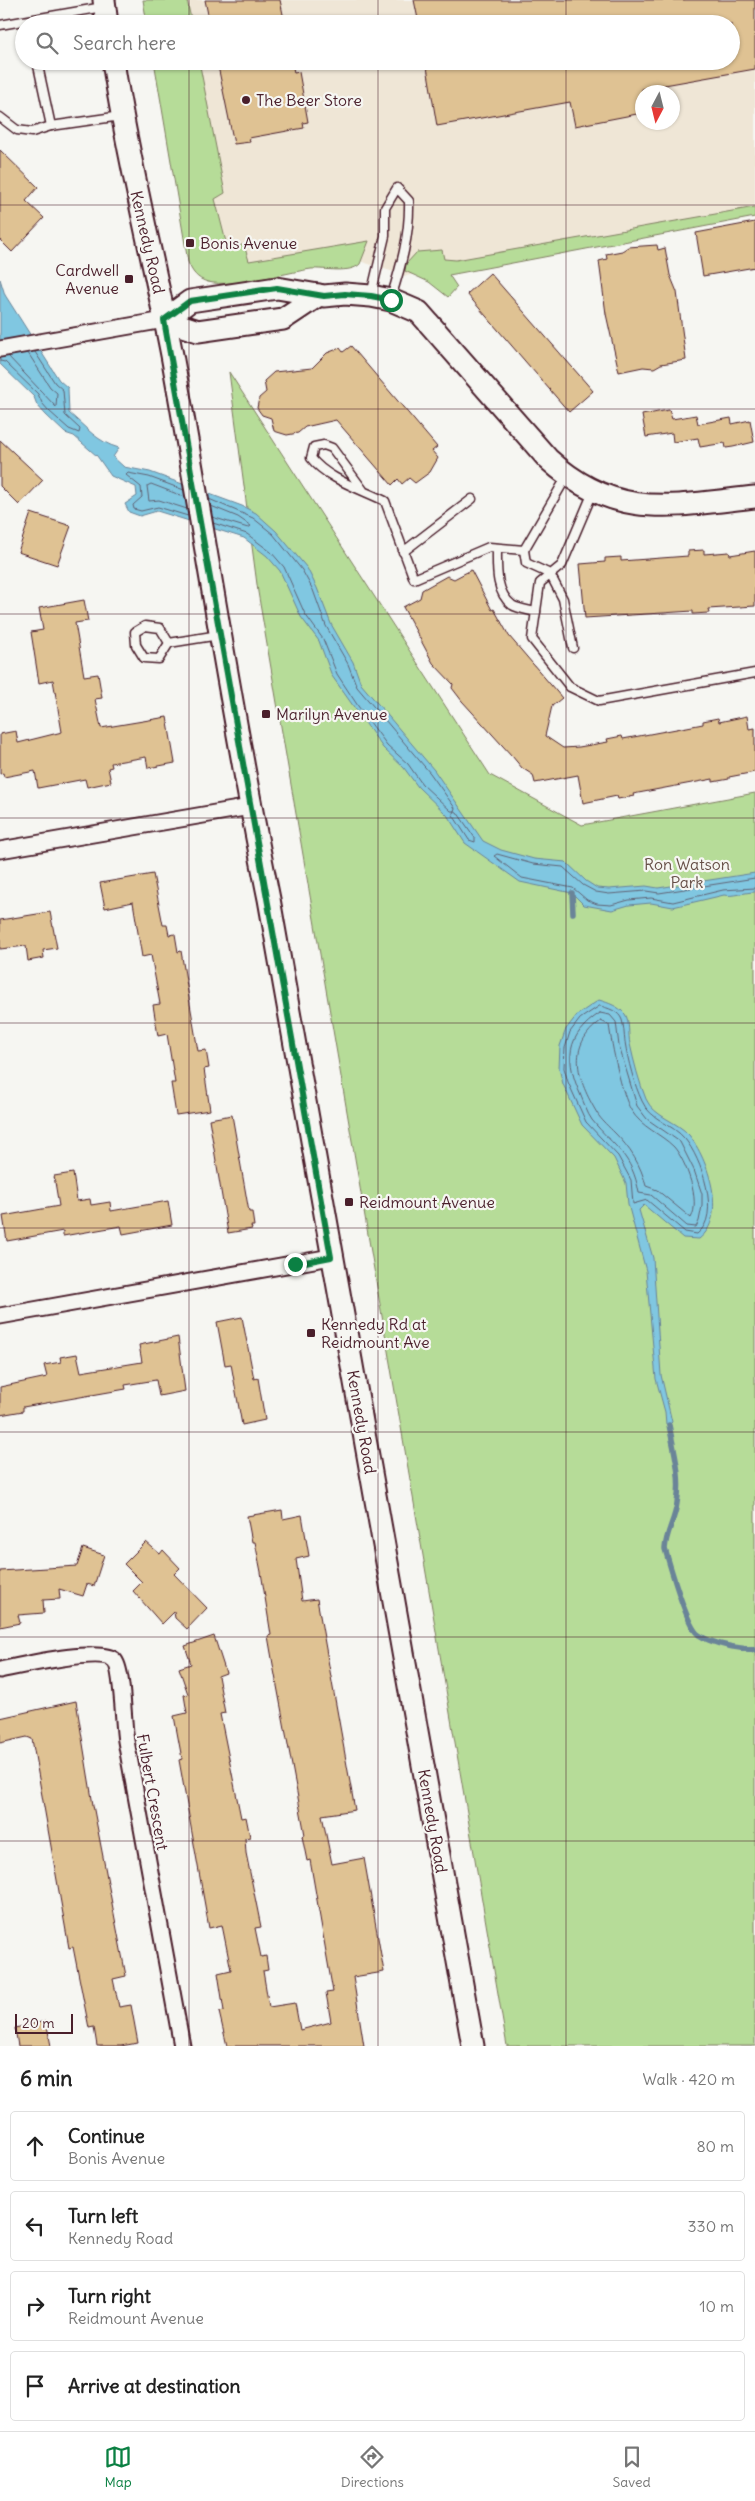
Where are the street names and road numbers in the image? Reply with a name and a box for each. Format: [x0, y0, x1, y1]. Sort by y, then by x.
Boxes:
street label: Kennedy Road [126, 189, 170, 295]
street label: Kennedy Road [343, 1369, 381, 1475]
street label: Fulbert Crescent [133, 1732, 173, 1852]
street label: Kennedy Road [414, 1768, 452, 1874]

